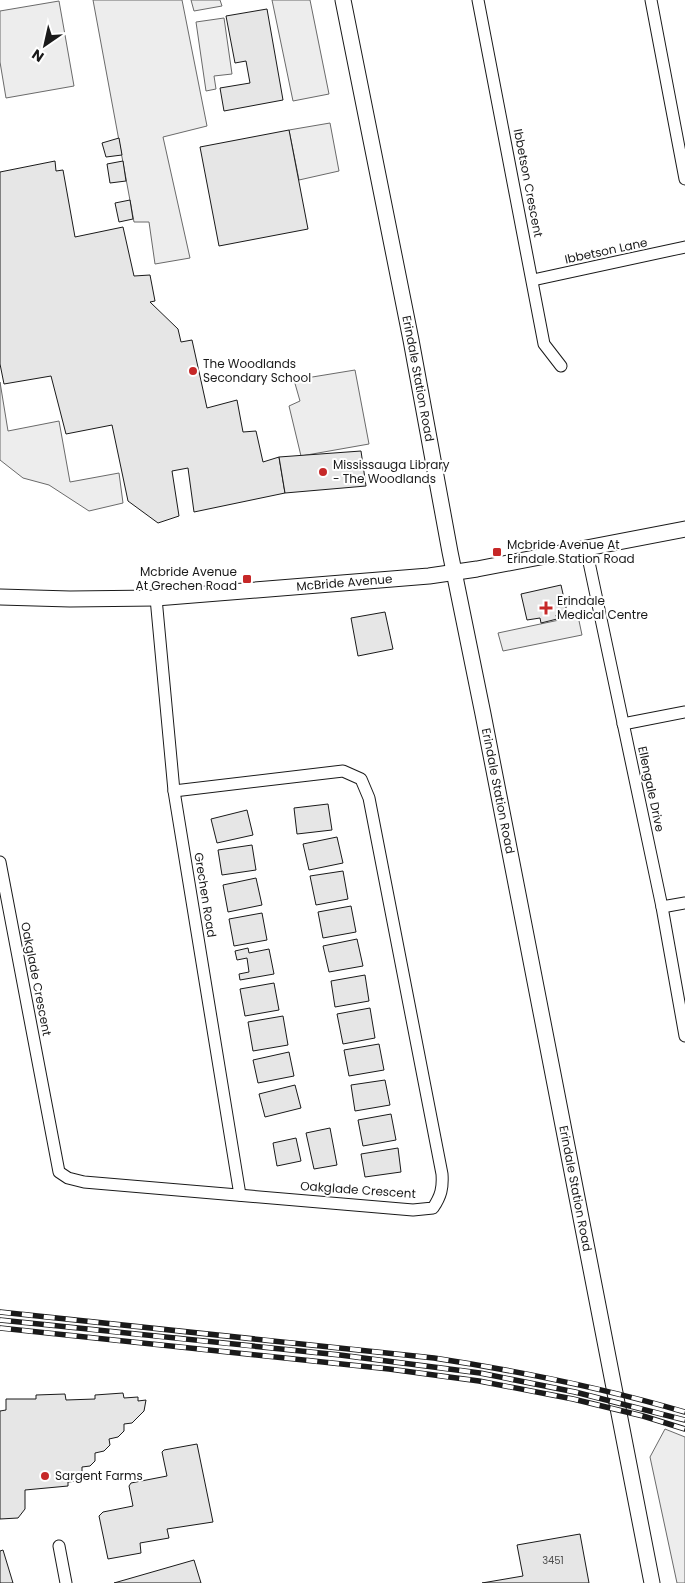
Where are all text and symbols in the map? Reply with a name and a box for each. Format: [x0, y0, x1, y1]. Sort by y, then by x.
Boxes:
north arrow [20, 20, 70, 70]
text: N [28, 45, 48, 67]
street label: Ibbetson Crescent [510, 127, 547, 239]
street label: Ibbetson Lane [563, 233, 649, 268]
street label: Erindale Station Road [398, 314, 439, 443]
place label: The Woodlands Secondary School [203, 355, 311, 386]
marker: The Woodlands Secondary School [187, 365, 199, 377]
place label: Mississauga Library - The Woodlands [333, 456, 450, 487]
marker: Mississauga Library - The Woodlands [317, 466, 329, 478]
place label: Mcbride Avenue At Erindale Station Road [507, 536, 635, 567]
marker: Mcbride Avenue At Erindale Station Road [491, 546, 503, 558]
place label: Mcbride Avenue At Grechen Road [136, 563, 237, 594]
street label: McBride Avenue [296, 570, 393, 595]
marker: Mcbride Avenue At Grechen Road [241, 573, 253, 585]
place label: Erindale Medical Centre [557, 592, 648, 623]
marker: Erindale Medical Centre [539, 601, 553, 615]
street label: Erindale Station Road [478, 726, 519, 855]
street label: Ellengale Drive [634, 745, 669, 833]
street label: Grechen Road [190, 851, 221, 939]
street label: Oakglade Crescent [17, 920, 56, 1037]
street label: Erindale Station Road [555, 1124, 596, 1253]
street label: Oakglade Crescent [300, 1177, 416, 1202]
place label: Sargent Farms [55, 1467, 143, 1484]
marker: Sargent Farms [39, 1470, 51, 1482]
house number: 3451 [542, 1553, 564, 1568]

